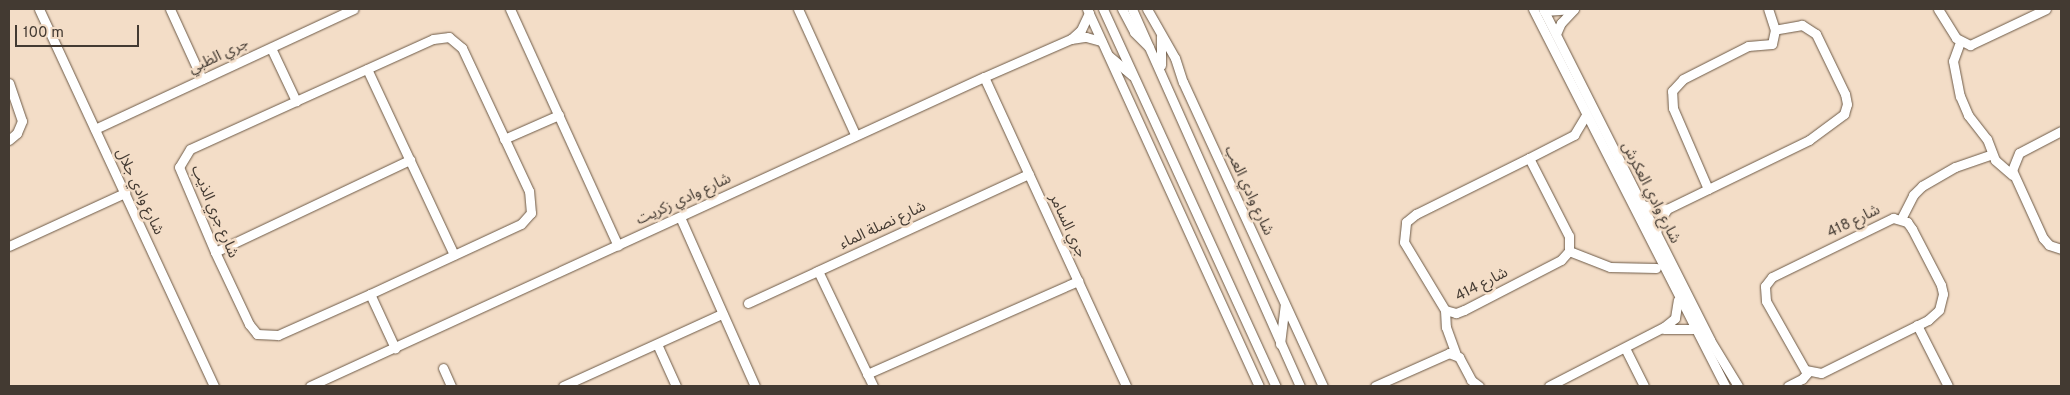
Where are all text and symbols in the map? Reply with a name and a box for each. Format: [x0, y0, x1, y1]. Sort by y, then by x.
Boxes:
scale bar [18, 15, 141, 47]
text: 100 m [23, 24, 64, 43]
street label: جري الظبي [186, 35, 252, 79]
street label: شارع وادي العكرش [1617, 139, 1683, 247]
street label: شارع وادي العب [1219, 143, 1277, 239]
street label: شارع وادي جلال [111, 146, 167, 238]
street label: شارع جري الذيب [186, 163, 242, 261]
street label: شارع وادي زكريت [634, 170, 734, 230]
street label: جري السامر [1044, 191, 1090, 261]
street label: شارع نصلة الماء [837, 198, 929, 254]
street label: شارع 418 [1825, 201, 1883, 243]
street label: شارع 414 [1453, 264, 1511, 306]

